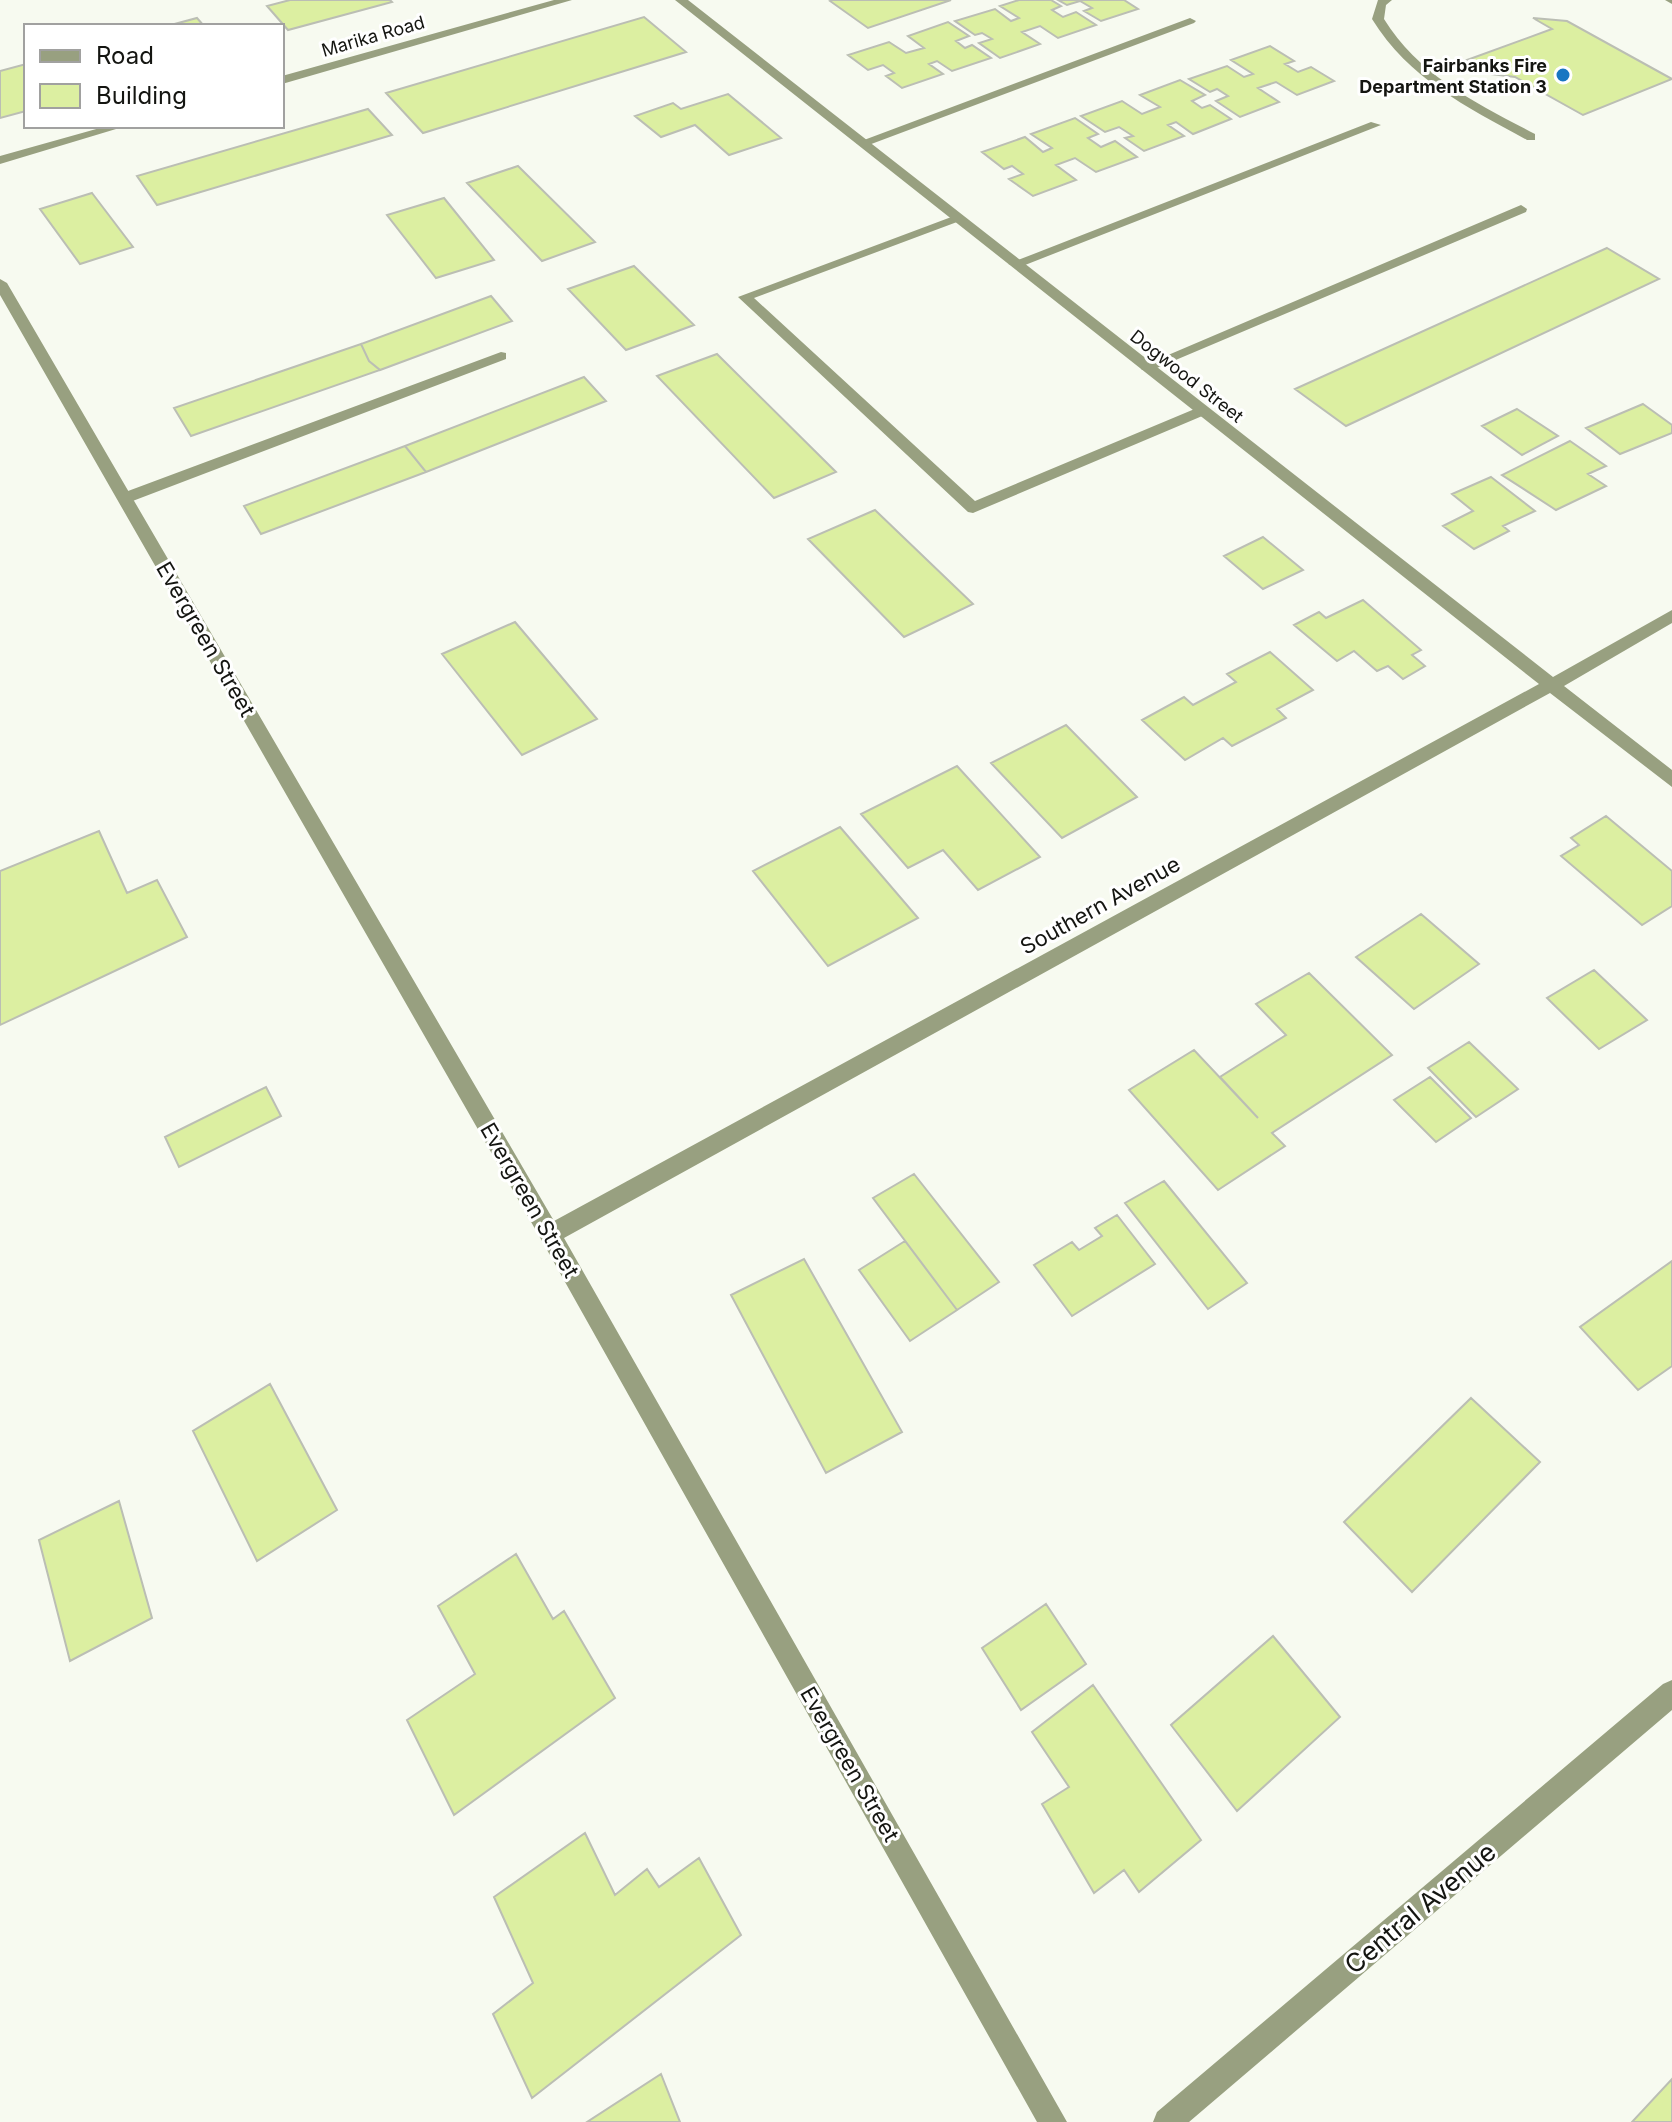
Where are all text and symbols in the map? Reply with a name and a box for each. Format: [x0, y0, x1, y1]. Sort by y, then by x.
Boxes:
street label: Marika Road [319, 11, 427, 61]
legend [24, 24, 284, 128]
text: Road [96, 41, 154, 70]
place label: Fairbanks Fire Department Station 3 [1359, 55, 1547, 97]
marker: Fairbanks Fire Department Station 3 [1554, 66, 1572, 84]
text: Building [96, 81, 187, 110]
street label: Dogwood Street [1126, 325, 1248, 427]
street label: Evergreen Street [151, 557, 261, 721]
street label: Southern Avenue [1016, 850, 1184, 960]
street label: Evergreen Street [475, 1118, 585, 1282]
street label: Evergreen Street [795, 1682, 905, 1846]
street label: Central Avenue [1338, 1836, 1502, 1980]

